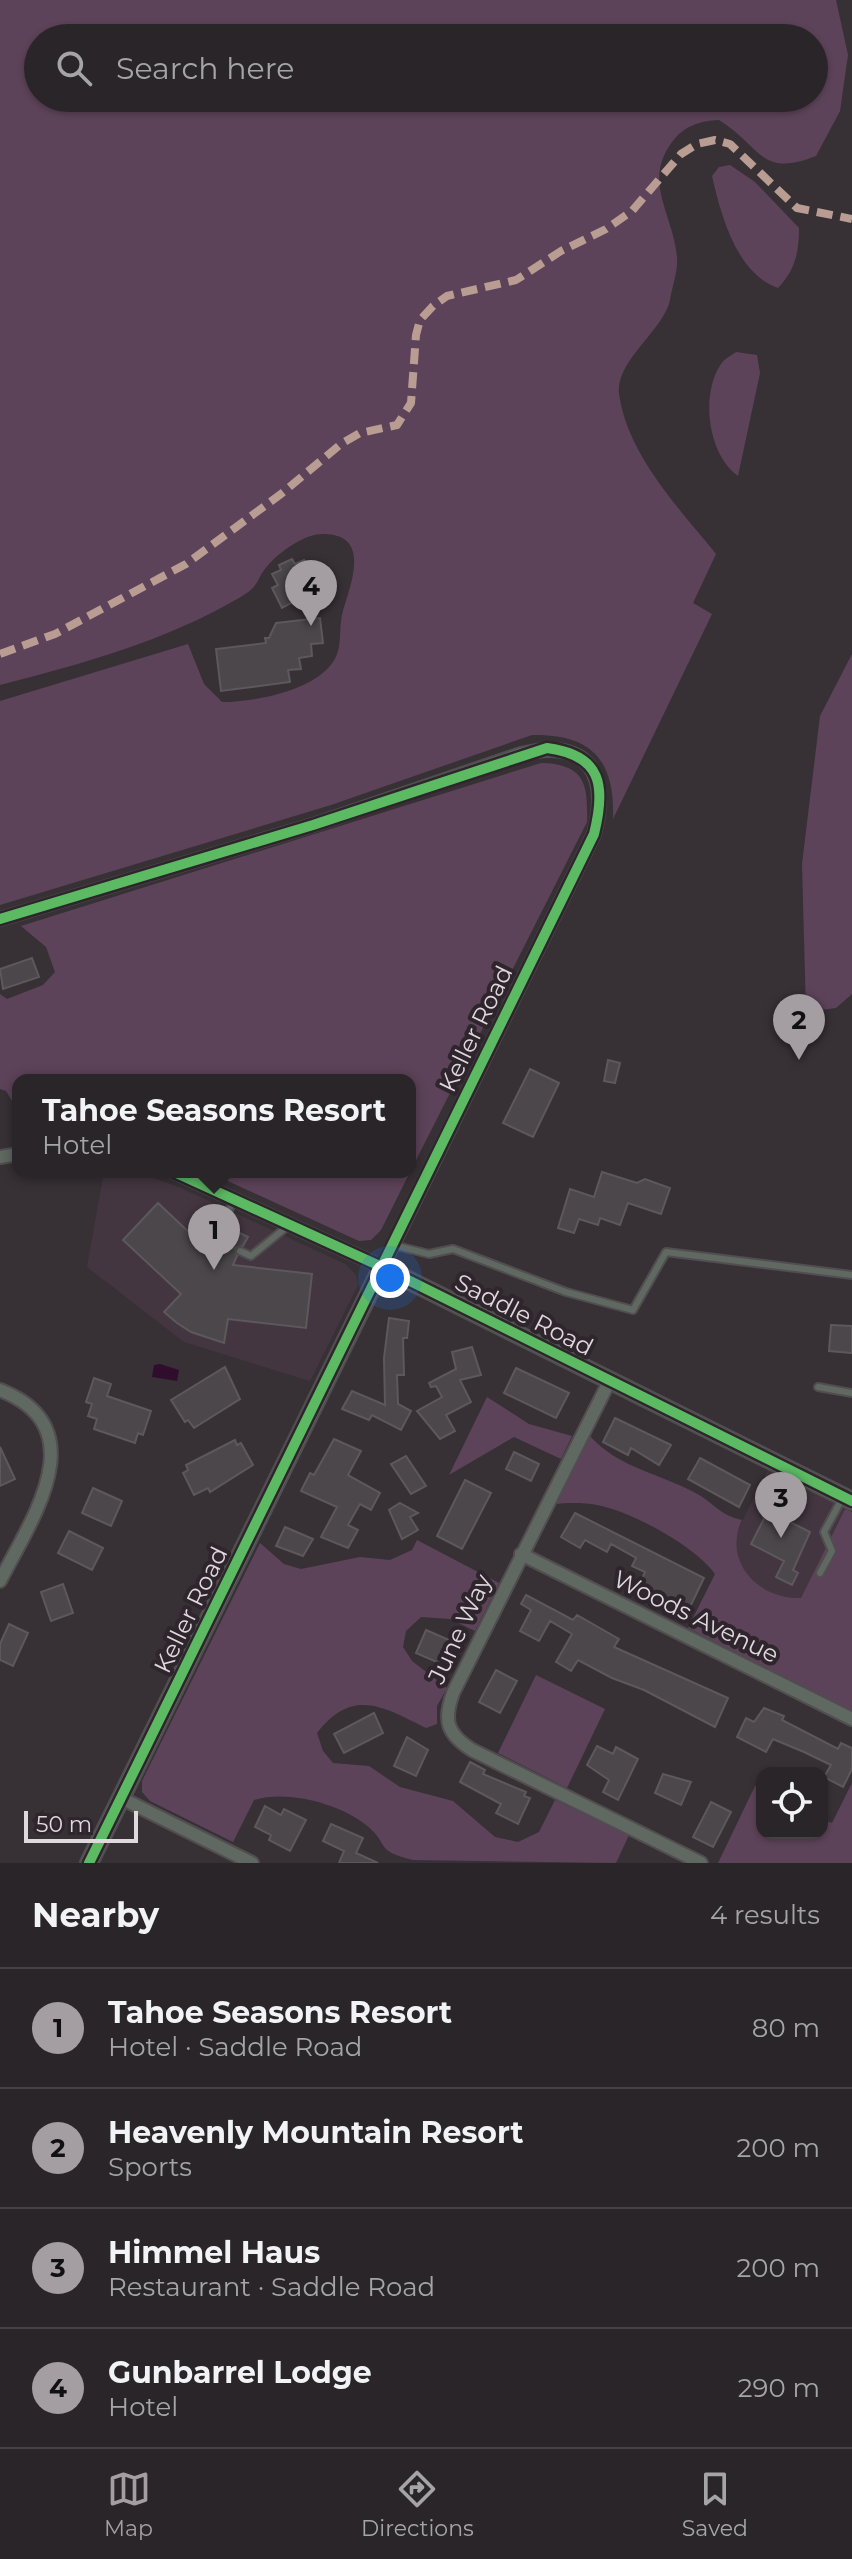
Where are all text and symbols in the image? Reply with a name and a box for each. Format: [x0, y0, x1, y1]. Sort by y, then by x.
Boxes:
search box [24, 24, 828, 112]
icon: search [52, 46, 96, 90]
text: Search here [116, 50, 294, 87]
pin: 4 [285, 560, 337, 626]
street label: Keller Road [432, 961, 519, 1097]
pin: 2 [773, 994, 825, 1060]
popup [12, 1074, 416, 1178]
text: Tahoe Seasons Resort [42, 1092, 386, 1129]
text: Hotel [42, 1129, 112, 1161]
pin: 1 [188, 1204, 240, 1270]
your location [370, 1258, 410, 1298]
street label: Saddle Road [450, 1267, 598, 1362]
pin: 3 [755, 1472, 807, 1538]
street label: Keller Road [147, 1542, 234, 1678]
street label: Woods Avenue [609, 1564, 784, 1669]
street label: June Way [421, 1570, 497, 1689]
map controls [756, 1767, 828, 1839]
button: locate [756, 1767, 828, 1839]
scale bar [24, 1807, 138, 1843]
text: 50 m [36, 1811, 92, 1838]
text: Nearby [32, 1894, 159, 1936]
text: 4 results [710, 1899, 820, 1931]
text: Tahoe Seasons Resort [108, 1994, 452, 2031]
text: 1 [53, 2012, 63, 2044]
text: 80 m [752, 2012, 820, 2044]
text: Hotel · Saddle Road [108, 2031, 362, 2063]
text: Heavenly Mountain Resort [108, 2114, 523, 2151]
text: 2 [50, 2132, 66, 2164]
text: 200 m [736, 2132, 820, 2164]
text: Sports [108, 2151, 192, 2183]
text: Himmel Haus [108, 2234, 320, 2271]
text: 3 [50, 2252, 66, 2284]
text: 200 m [736, 2252, 820, 2284]
text: Restaurant · Saddle Road [108, 2271, 435, 2303]
text: Gunbarrel Lodge [108, 2354, 372, 2391]
text: 4 [49, 2372, 67, 2404]
text: 290 m [738, 2372, 820, 2404]
text: Hotel [108, 2391, 178, 2423]
tab: Map [104, 2467, 153, 2542]
tab: Directions [361, 2467, 474, 2542]
tab: Saved [682, 2467, 748, 2542]

